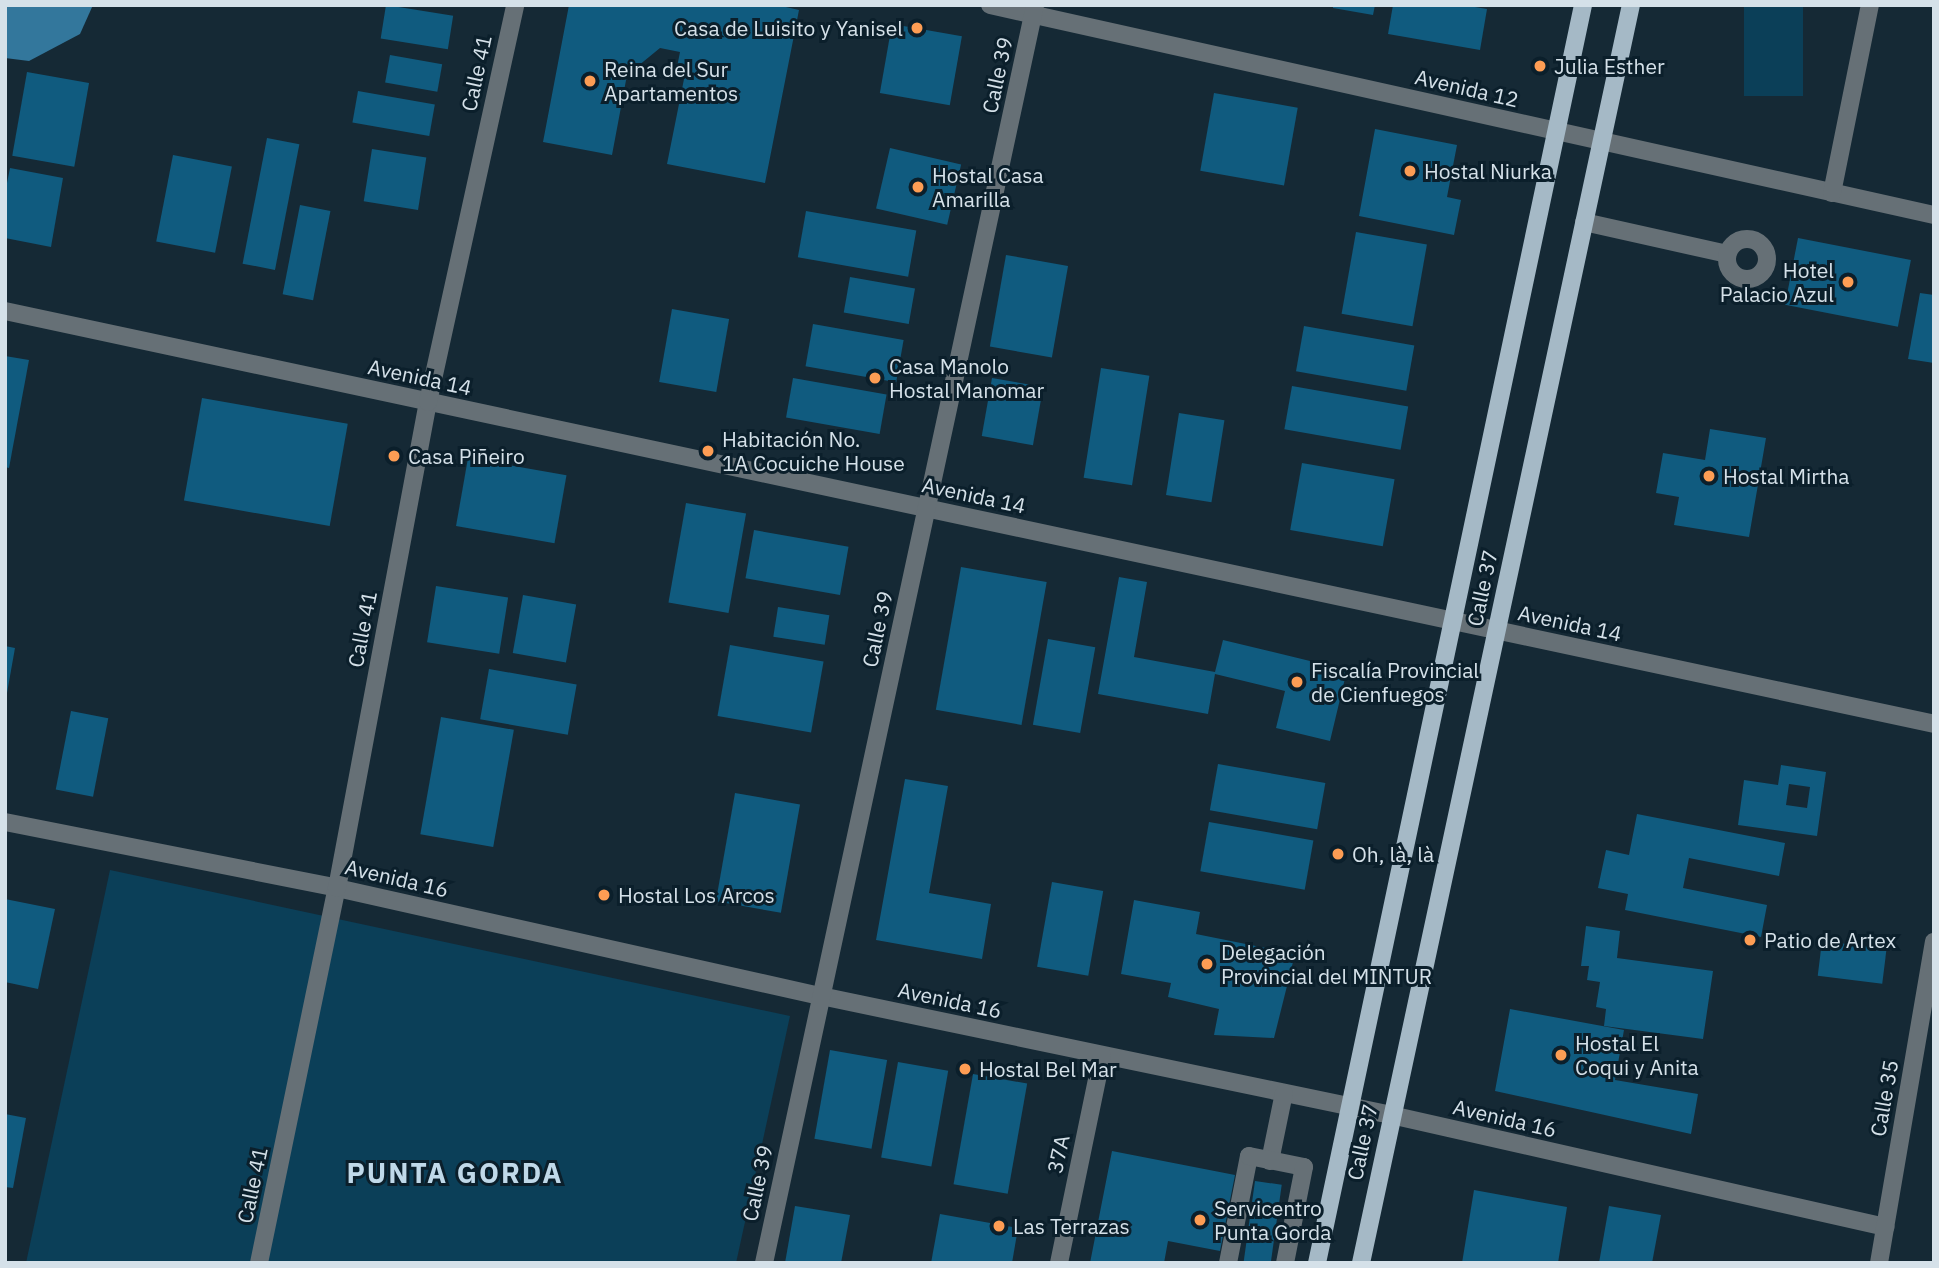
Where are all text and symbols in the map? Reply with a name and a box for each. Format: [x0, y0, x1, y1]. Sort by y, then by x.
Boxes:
place label: Casa de Luisito y Yanisel [674, 15, 903, 41]
marker: Casa de Luisito y Yanisel [909, 20, 925, 36]
street label: Calle 41 [456, 33, 496, 113]
street label: Calle 39 [977, 35, 1017, 115]
place label: Julia Esther [1554, 53, 1665, 79]
place label: Reina del Sur Apartamentos [604, 56, 738, 106]
marker: Julia Esther [1532, 58, 1548, 74]
street label: Avenida 12 [1413, 64, 1521, 112]
marker: Reina del Sur Apartamentos [582, 73, 598, 89]
place label: Hostal Niurka [1424, 158, 1552, 184]
place label: Hostal Casa Amarilla [932, 162, 1044, 212]
marker: Hostal Niurka [1402, 163, 1418, 179]
marker: Hostal Casa Amarilla [910, 179, 926, 195]
place label: Hotel Palacio Azul [1720, 257, 1834, 307]
marker: Hotel Palacio Azul [1840, 274, 1856, 290]
place label: Casa Manolo Hostal Manomar [889, 353, 1044, 403]
street label: Avenida 14 [366, 354, 474, 400]
marker: Casa Manolo Hostal Manomar [867, 370, 883, 386]
place label: Habitación No. 1A Cocuiche House [722, 426, 905, 476]
place label: Casa Piñeiro [408, 443, 525, 469]
marker: Habitación No. 1A Cocuiche House [700, 443, 716, 459]
marker: Casa Piñeiro [386, 448, 402, 464]
place label: Hostal Mirtha [1723, 463, 1850, 489]
marker: Hostal Mirtha [1701, 468, 1717, 484]
street label: Avenida 14 [920, 472, 1028, 518]
street label: Calle 37 [1462, 548, 1502, 628]
street label: Calle 41 [342, 589, 382, 669]
street label: Calle 39 [857, 589, 897, 669]
street label: Avenida 14 [1516, 600, 1624, 646]
place label: Fiscalía Provincial de Cienfuegos [1311, 657, 1479, 707]
marker: Fiscalía Provincial de Cienfuegos [1289, 674, 1305, 690]
place label: Oh, là, là [1352, 841, 1434, 867]
marker: Oh, là, là [1330, 846, 1346, 862]
street label: Avenida 16 [343, 854, 451, 902]
place label: Hostal Los Arcos [618, 882, 775, 908]
marker: Hostal Los Arcos [596, 887, 612, 903]
place label: Patio de Artex [1764, 927, 1896, 953]
marker: Patio de Artex [1742, 932, 1758, 948]
place label: Delegación Provincial del MINTUR [1221, 939, 1432, 989]
marker: Delegación Provincial del MINTUR [1199, 956, 1215, 972]
street label: Avenida 16 [896, 977, 1004, 1023]
place label: Hostal El Coqui y Anita [1575, 1030, 1699, 1080]
marker: Hostal El Coqui y Anita [1553, 1047, 1569, 1063]
place label: Hostal Bel Mar [979, 1056, 1117, 1082]
street label: Calle 35 [1865, 1058, 1903, 1138]
marker: Hostal Bel Mar [957, 1061, 973, 1077]
street label: Avenida 16 [1451, 1094, 1559, 1142]
street label: Calle 37 [1342, 1102, 1382, 1182]
street label: 37A [1042, 1132, 1074, 1176]
street label: Calle 39 [737, 1143, 777, 1223]
street label: Calle 41 [232, 1145, 272, 1225]
district label: PUNTA GORDA [348, 1156, 562, 1190]
place label: Servicentro Punta Gorda [1214, 1195, 1331, 1245]
marker: Servicentro Punta Gorda [1192, 1212, 1208, 1228]
place label: Las Terrazas [1013, 1213, 1130, 1239]
marker: Las Terrazas [991, 1218, 1007, 1234]

